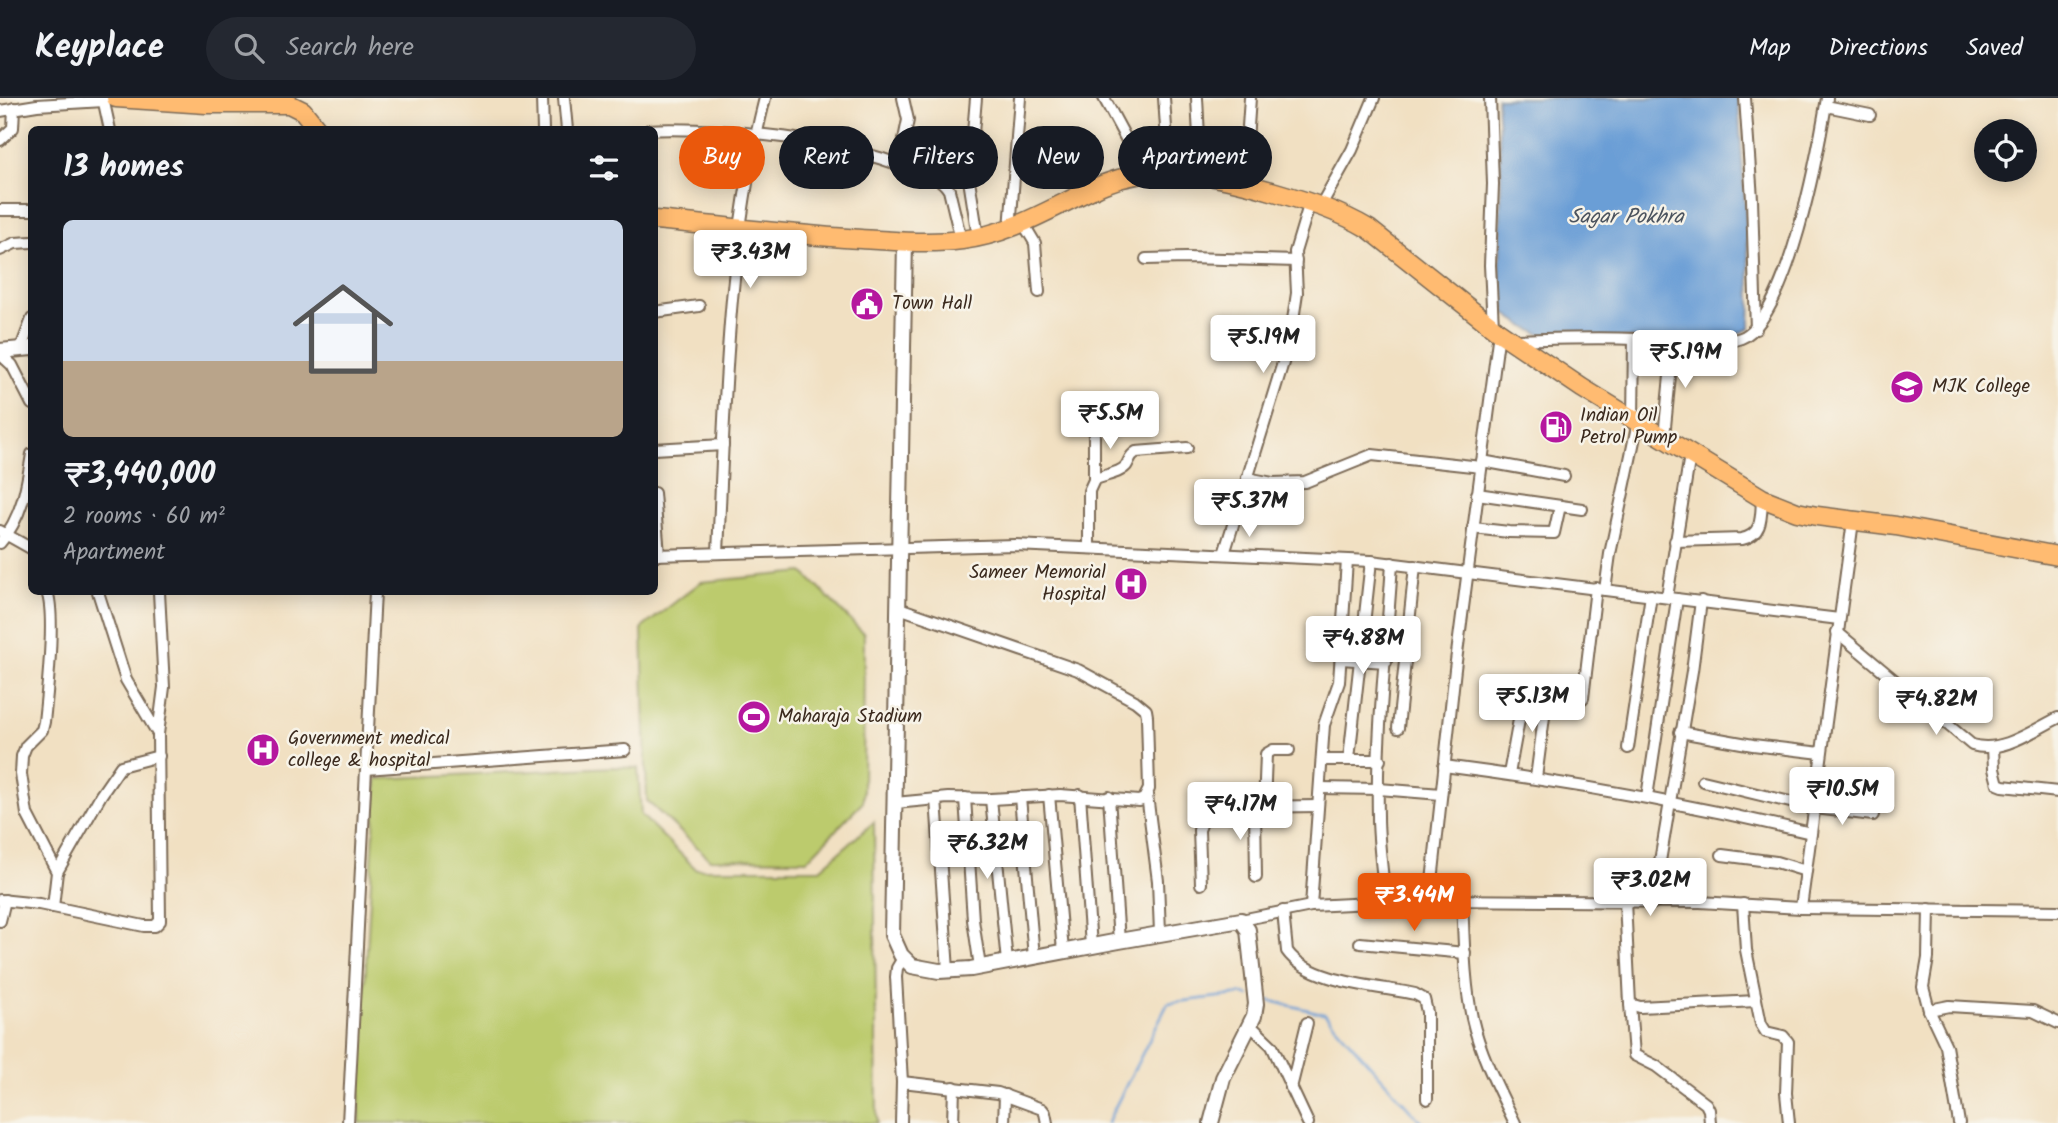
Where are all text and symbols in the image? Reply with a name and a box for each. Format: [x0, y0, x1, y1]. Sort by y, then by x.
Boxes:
search box [206, 17, 696, 80]
text: Keyplace [35, 22, 164, 75]
text: Search here [286, 27, 414, 69]
icon: search [230, 29, 268, 67]
text: Map [1749, 29, 1791, 68]
text: Directions [1829, 29, 1928, 68]
text: Saved [1966, 29, 2023, 68]
map controls [1974, 119, 2037, 182]
button: locate [1974, 119, 2037, 182]
chip: Buy [679, 126, 765, 189]
chip: Rent [779, 126, 874, 189]
chip: Filters [888, 126, 998, 189]
chip: New [1012, 126, 1104, 189]
chip: Apartment [1118, 126, 1272, 189]
text: 13 homes [63, 144, 184, 192]
icon: filters [585, 149, 623, 187]
water label: Sagar Pokhra [1568, 201, 1685, 234]
pin: ₹3.43M [693, 230, 807, 290]
text: ₹3.43M [710, 235, 790, 271]
icon: home [280, 266, 406, 392]
public building icon: Town Hall [848, 285, 886, 323]
place label: Town Hall [892, 289, 973, 319]
pin: ₹5.19M [1206, 316, 1320, 375]
text: ₹5.19M [1226, 320, 1300, 356]
pin: ₹5.19M [1628, 330, 1742, 390]
text: ₹5.19M [1648, 335, 1722, 371]
school or university icon: MJK College [1888, 368, 1926, 406]
place label: MJK College [1932, 372, 2031, 402]
pin: ₹5.5M [1061, 392, 1159, 451]
text: ₹5.5M [1077, 396, 1143, 432]
place label: Indian Oil Petrol Pump [1580, 401, 1677, 453]
fuel station icon: Indian Oil Petrol Pump [1537, 408, 1575, 446]
text: ₹3,440,000 [63, 451, 216, 499]
pin: ₹5.37M [1192, 480, 1306, 539]
text: ₹5.37M [1210, 484, 1288, 520]
text: 2 rooms · 60 m² [63, 499, 225, 535]
text: Apartment [63, 535, 165, 571]
place label: Sameer Memorial Hospital [969, 558, 1106, 610]
hospital icon: Sameer Memorial Hospital [1112, 565, 1150, 603]
pin: ₹4.88M [1306, 616, 1420, 676]
text: ₹4.88M [1322, 621, 1404, 657]
pin: ₹5.13M [1475, 674, 1589, 734]
pin: ₹4.82M [1879, 678, 1993, 737]
text: ₹5.13M [1495, 679, 1569, 715]
text: ₹4.82M [1895, 682, 1977, 718]
sports icon: Maharaja Stadium [735, 698, 773, 736]
place label: Maharaja Stadium [778, 702, 922, 732]
place label: Government medical college & hospital [288, 724, 450, 776]
hospital icon: Government medical college & hospital [244, 731, 282, 769]
pin: ₹10.5M [1785, 768, 1899, 827]
text: ₹10.5M [1805, 772, 1879, 808]
pin: ₹4.17M [1183, 782, 1297, 842]
text: ₹4.17M [1203, 787, 1277, 823]
pin: ₹6.32M [930, 822, 1044, 881]
text: ₹6.32M [946, 826, 1028, 862]
pin: ₹3.02M [1593, 858, 1707, 918]
text: ₹3.02M [1610, 863, 1690, 899]
pin: ₹3.44M [1357, 874, 1471, 933]
text: ₹3.44M [1374, 878, 1454, 914]

